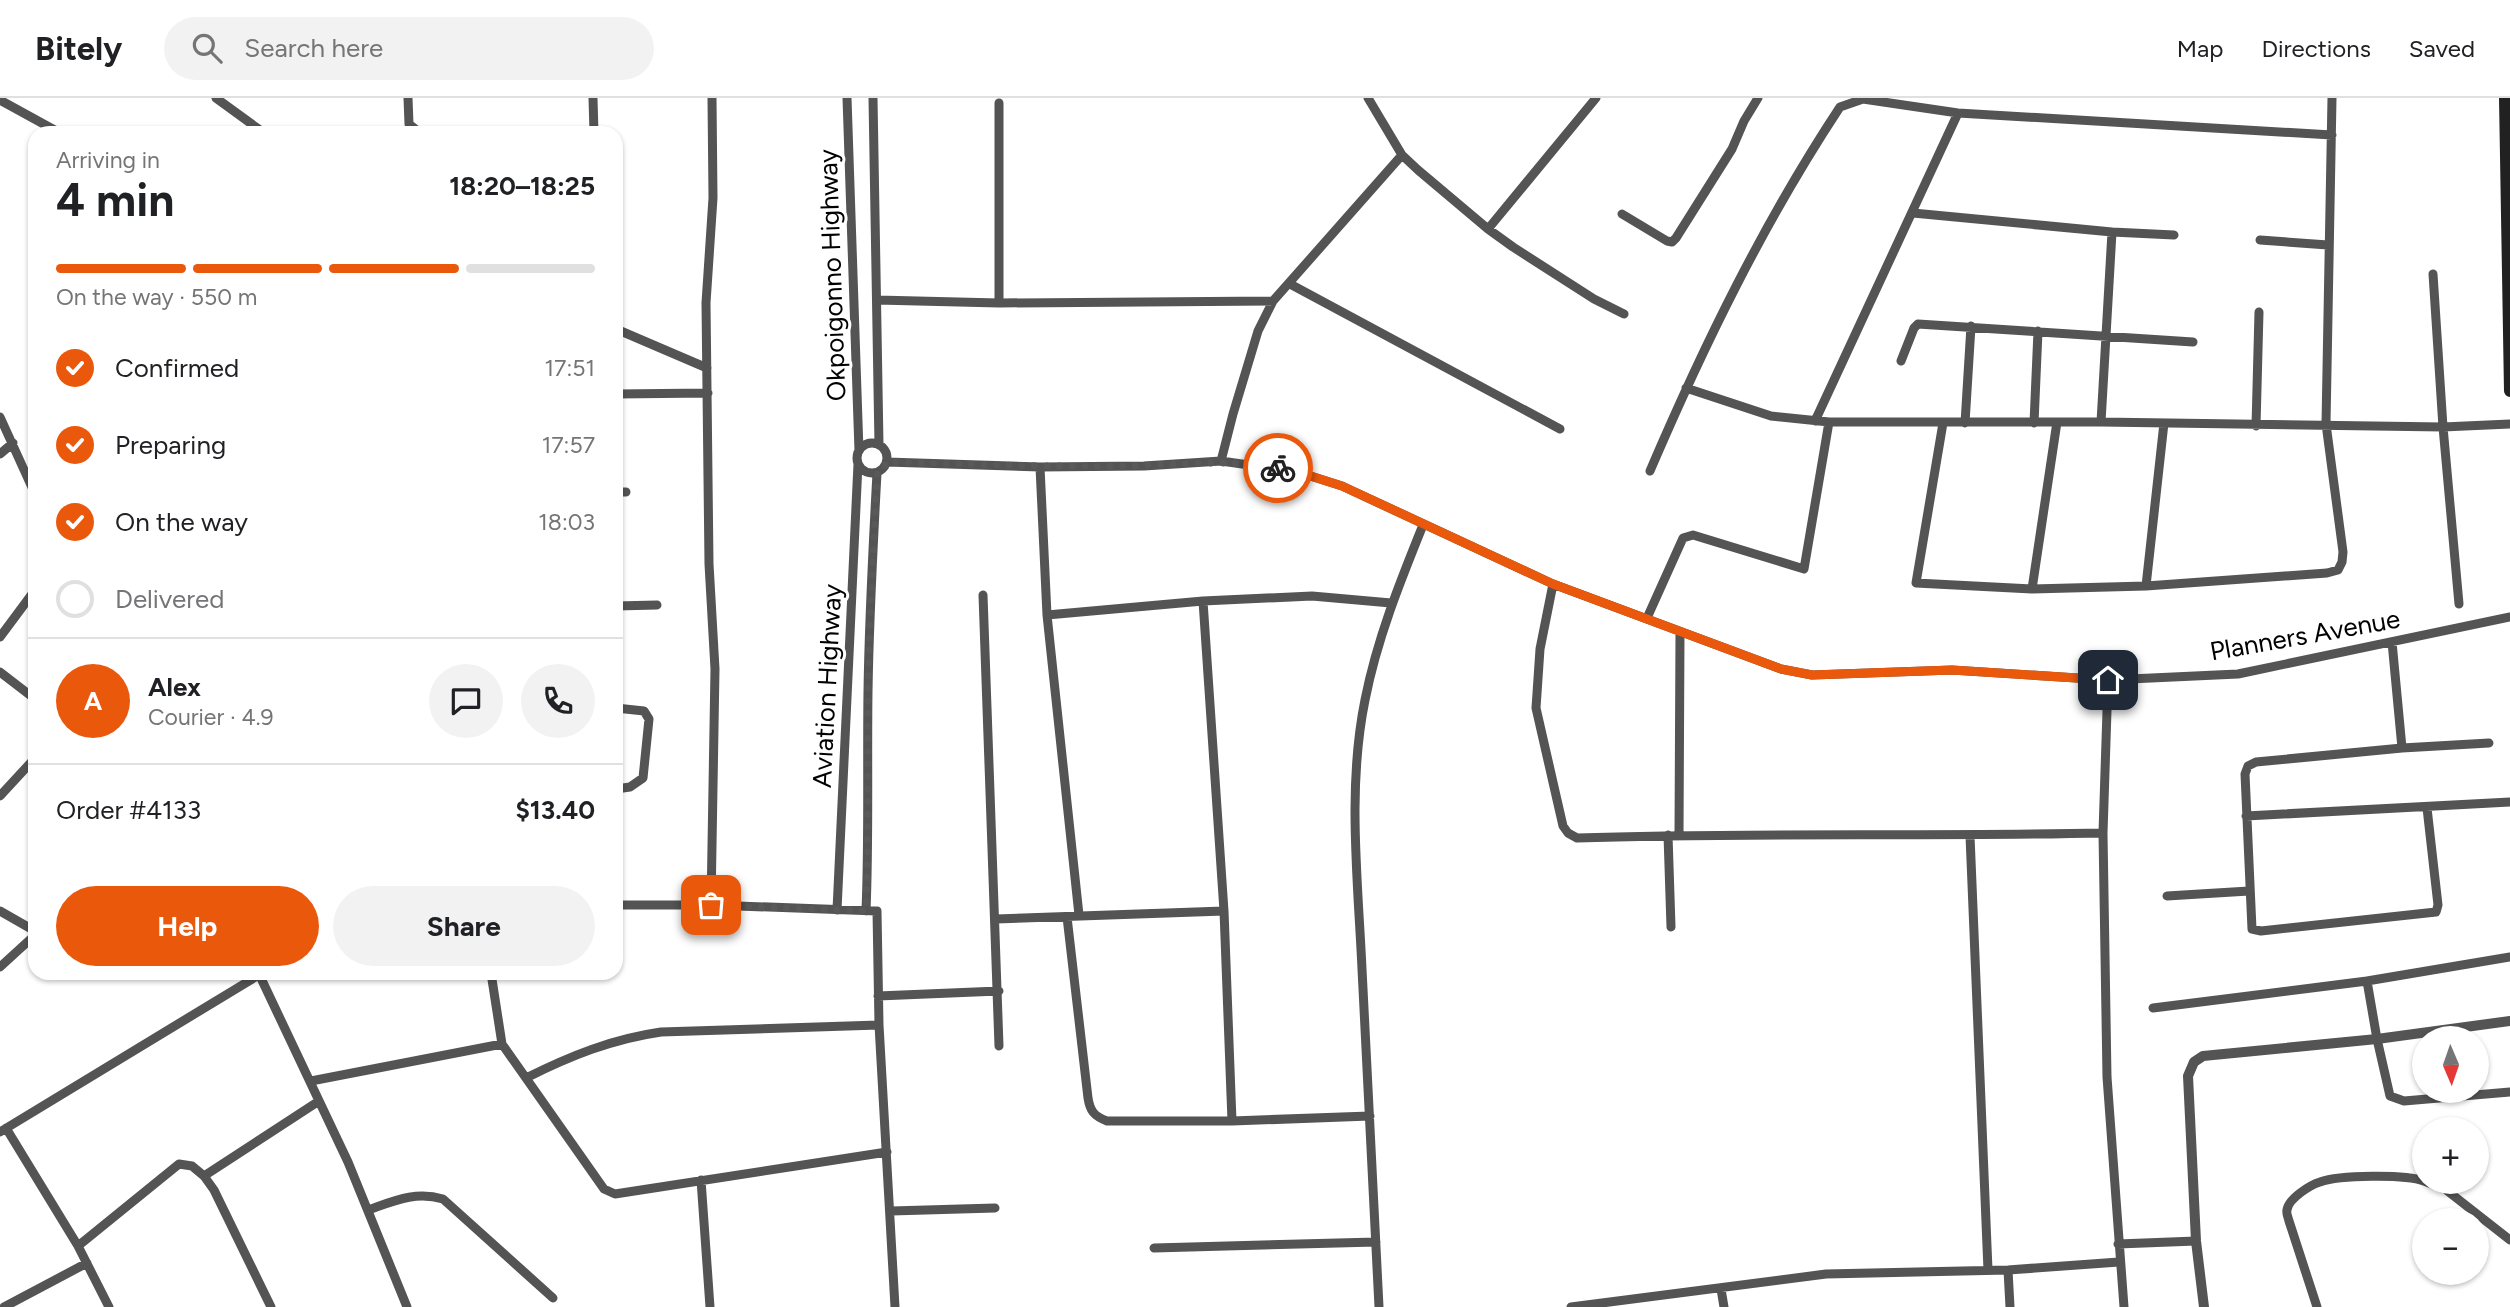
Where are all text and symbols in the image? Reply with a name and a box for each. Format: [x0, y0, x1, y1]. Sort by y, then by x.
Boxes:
search box [164, 17, 654, 80]
text: Bitely [35, 29, 122, 68]
icon: search [188, 29, 226, 67]
text: Search here [244, 32, 383, 64]
text: Map [2177, 34, 2223, 63]
text: Directions [2261, 34, 2371, 63]
text: Saved [2409, 34, 2475, 63]
text: Arriving in [56, 146, 160, 174]
street label: Okpoigonno Highway [812, 148, 852, 402]
text: 18:20–18:25 [449, 170, 595, 202]
text: 4 min [56, 172, 174, 228]
text: On the way · 550 m [56, 283, 257, 311]
icon: check [56, 349, 94, 387]
text: Confirmed [115, 352, 239, 384]
text: 17:51 [545, 354, 595, 382]
icon: check [56, 426, 94, 464]
text: Preparing [115, 429, 226, 461]
text: 17:57 [542, 431, 595, 459]
courier [1243, 433, 1313, 503]
icon: bike [1259, 449, 1297, 487]
icon: check [56, 503, 94, 541]
text: On the way [115, 506, 248, 538]
text: 18:03 [538, 508, 595, 536]
text: Delivered [115, 583, 224, 615]
street label: Aviation Highway [806, 583, 848, 789]
street label: Planners Avenue [2207, 603, 2403, 667]
pin [2078, 650, 2138, 710]
icon: home [2089, 661, 2127, 699]
button: chat [429, 664, 503, 738]
button: phone [521, 664, 595, 738]
text: Alex [148, 671, 201, 703]
text: A [84, 685, 102, 717]
text: Courier · 4.9 [148, 703, 274, 731]
text: Order #4133 [56, 794, 201, 826]
text: $13.40 [515, 794, 595, 826]
pin [681, 875, 741, 935]
button: Help [56, 886, 319, 966]
button: Share [333, 886, 595, 966]
icon: bag [692, 886, 730, 924]
north arrow [2412, 1026, 2488, 1102]
map controls [2412, 1026, 2489, 1285]
button: + [2412, 1117, 2489, 1194]
button: − [2412, 1208, 2489, 1285]

